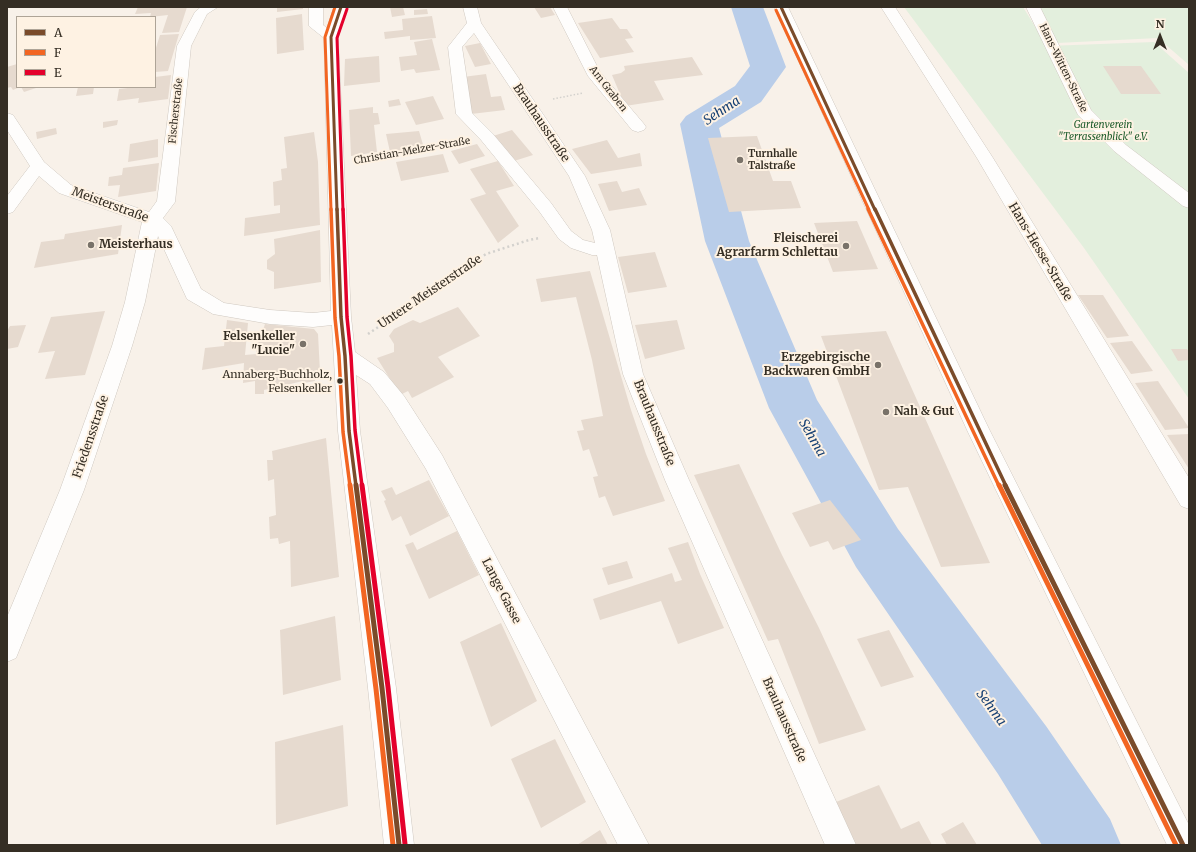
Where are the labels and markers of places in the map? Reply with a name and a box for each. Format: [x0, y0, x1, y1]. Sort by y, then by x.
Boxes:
place label: Turnhalle Talstraße [748, 148, 797, 172]
marker: Turnhalle Talstraße [735, 155, 745, 165]
place label: Fleischerei Agrarfarm Schlettau [716, 232, 838, 260]
place label: Meisterhaus [99, 238, 173, 252]
marker: Meisterhaus [86, 240, 96, 250]
marker: Fleischerei Agrarfarm Schlettau [841, 241, 851, 251]
place label: Felsenkeller "Lucie" [223, 330, 295, 358]
marker: Felsenkeller "Lucie" [298, 339, 308, 349]
place label: Erzgebirgische Backwaren GmbH [763, 351, 870, 379]
marker: Erzgebirgische Backwaren GmbH [873, 360, 883, 370]
place label: Annaberg-Buchholz, Felsenkeller [222, 368, 332, 394]
marker: Annaberg-Buchholz, Felsenkeller [335, 376, 345, 386]
place label: Nah & Gut [894, 405, 954, 419]
marker: Nah & Gut [881, 407, 891, 417]

